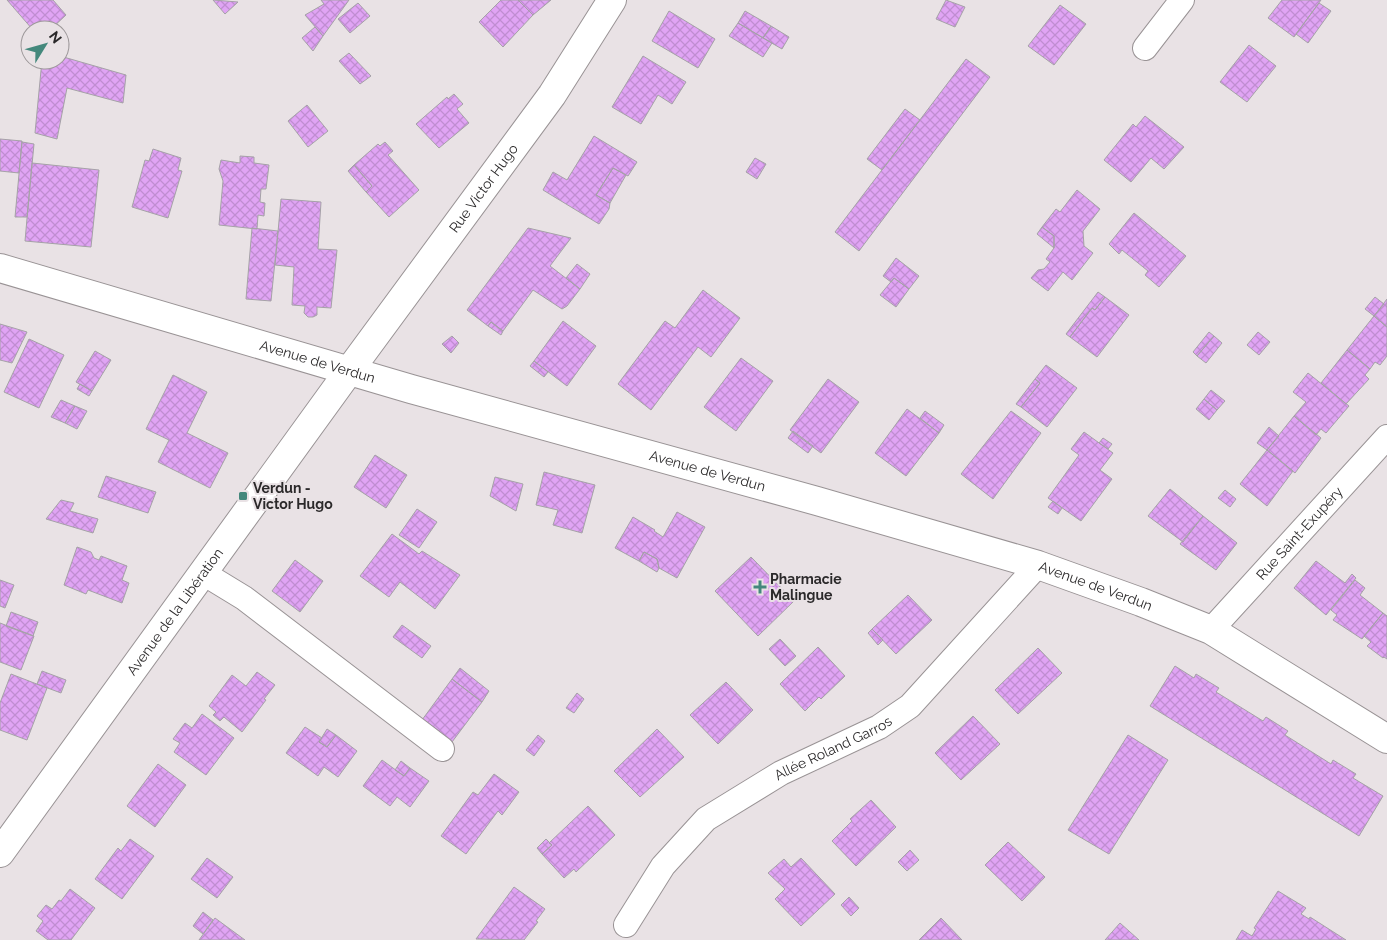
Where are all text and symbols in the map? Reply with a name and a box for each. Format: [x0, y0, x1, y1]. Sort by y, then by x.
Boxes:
north arrow [20, 20, 70, 70]
text: N [46, 28, 65, 46]
street label: Rue Victor Hugo [446, 141, 521, 236]
street label: Avenue de Verdun [258, 337, 377, 386]
street label: Avenue de Verdun [648, 447, 767, 494]
place label: Verdun - Victor Hugo [253, 480, 333, 512]
street label: Rue Saint-Exupéry [1253, 483, 1346, 583]
marker: Verdun - Victor Hugo [237, 490, 249, 502]
street label: Avenue de la Libération [123, 545, 226, 678]
street label: Avenue de Verdun [1037, 558, 1155, 614]
place label: Pharmacie Malingue [770, 571, 842, 603]
marker: Pharmacie Malingue [754, 581, 766, 593]
street label: Allée Roland Garros [771, 713, 895, 783]

